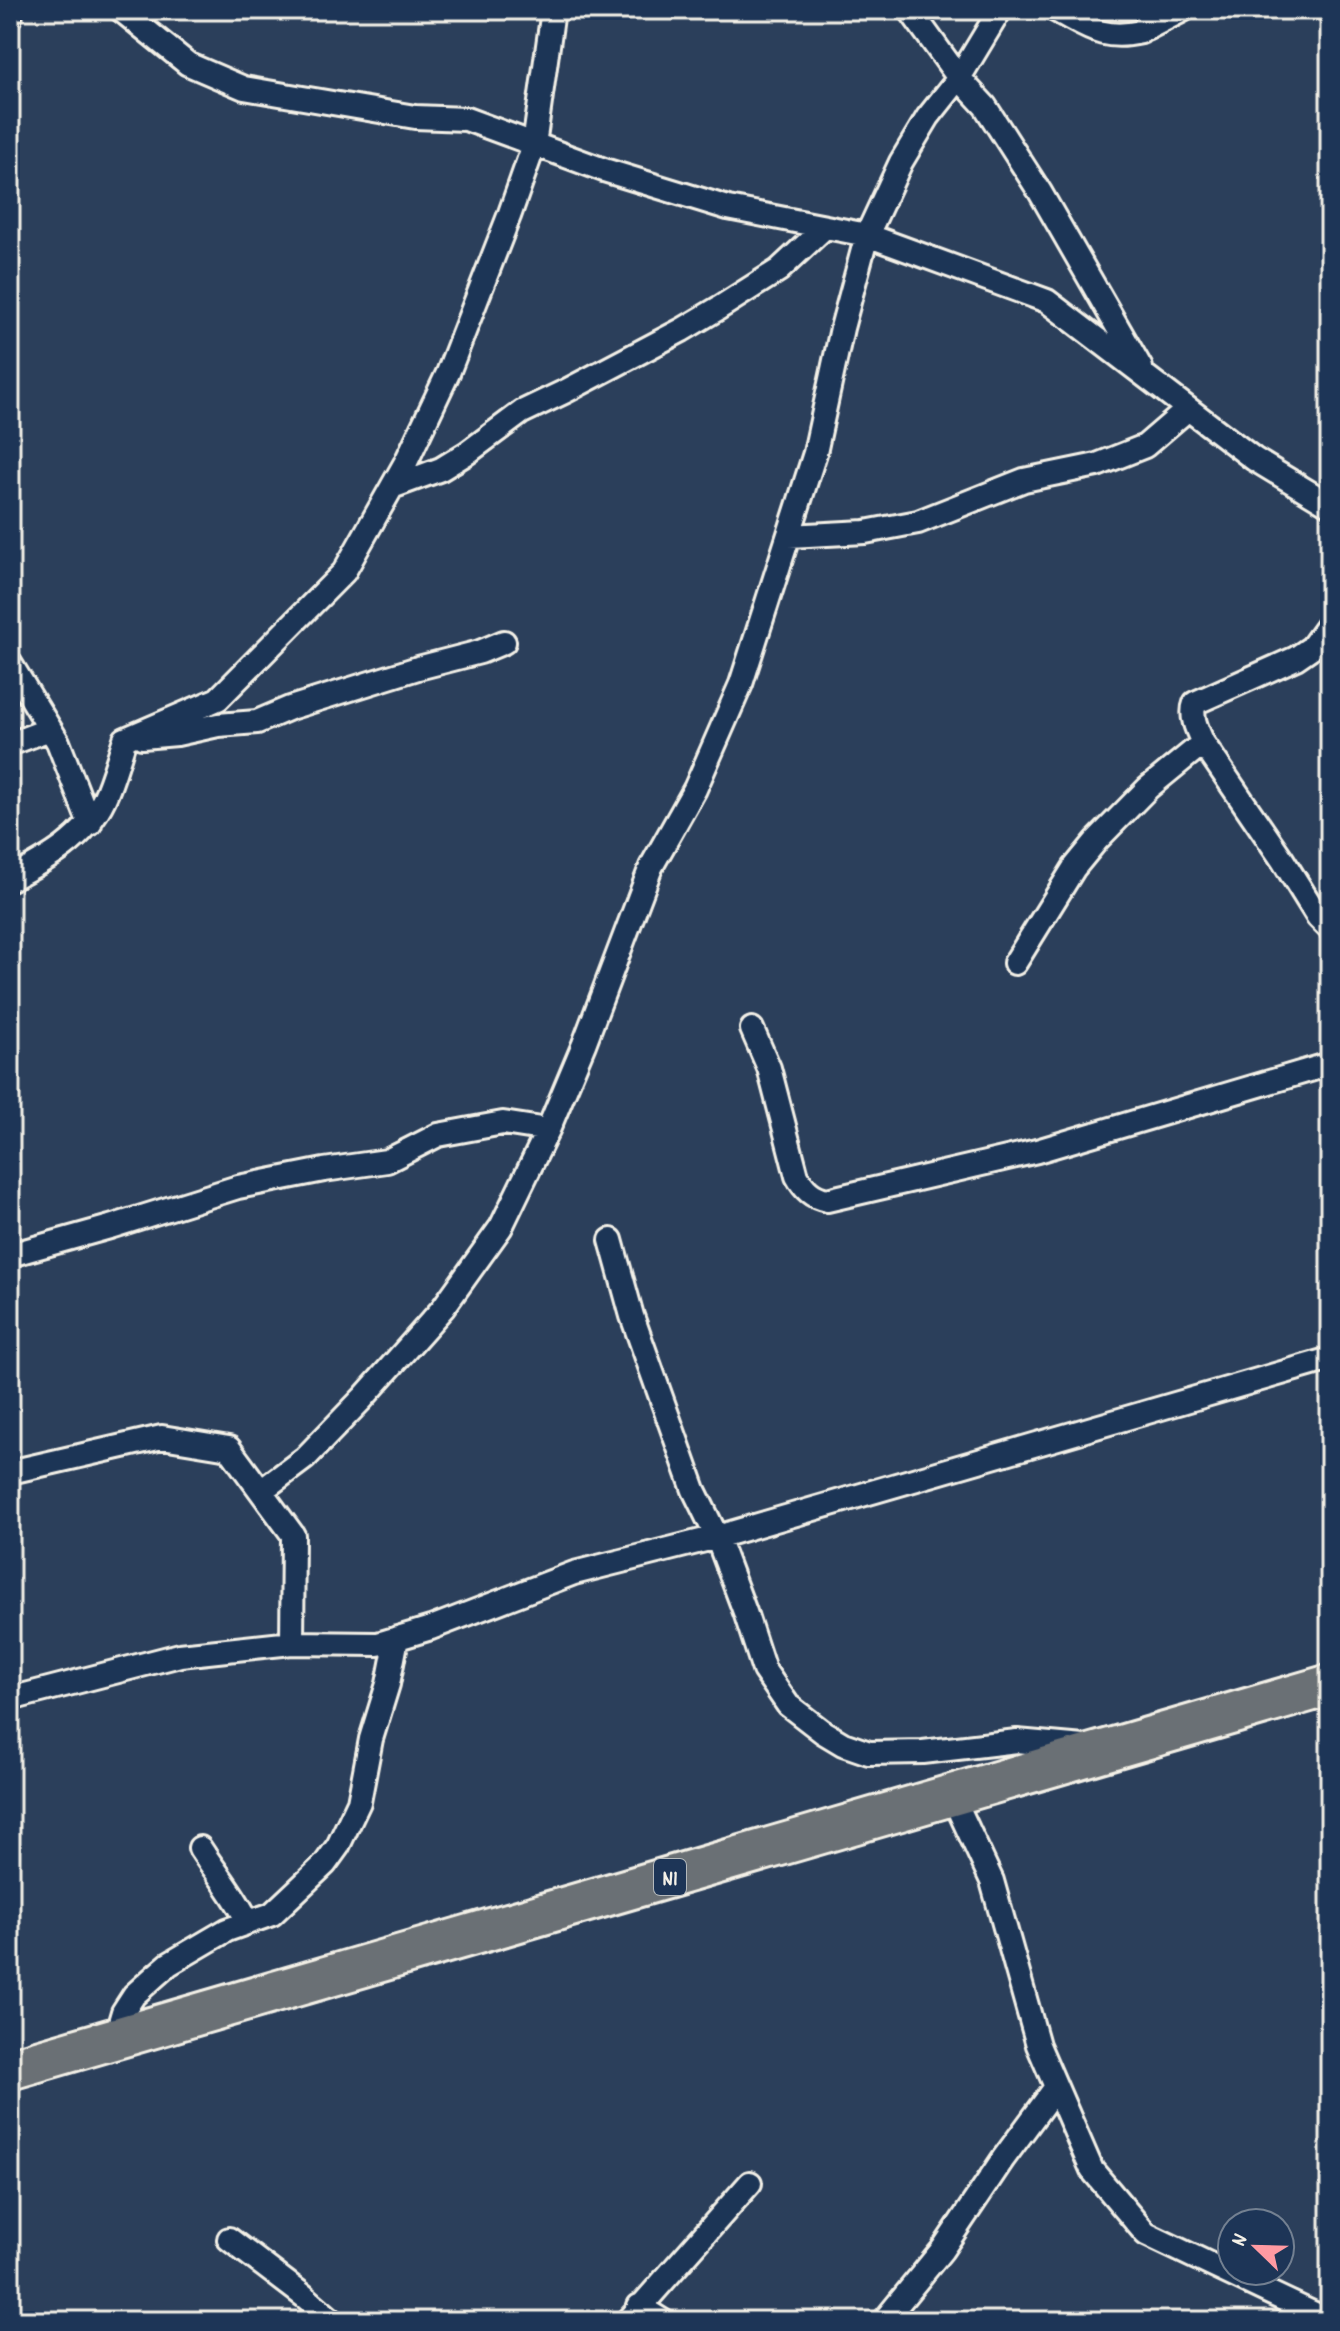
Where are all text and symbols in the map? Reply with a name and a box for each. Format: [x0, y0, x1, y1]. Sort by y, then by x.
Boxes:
road number: N1 [654, 1859, 686, 1895]
north arrow [1216, 2207, 1296, 2287]
text: N [1224, 2229, 1257, 2252]

